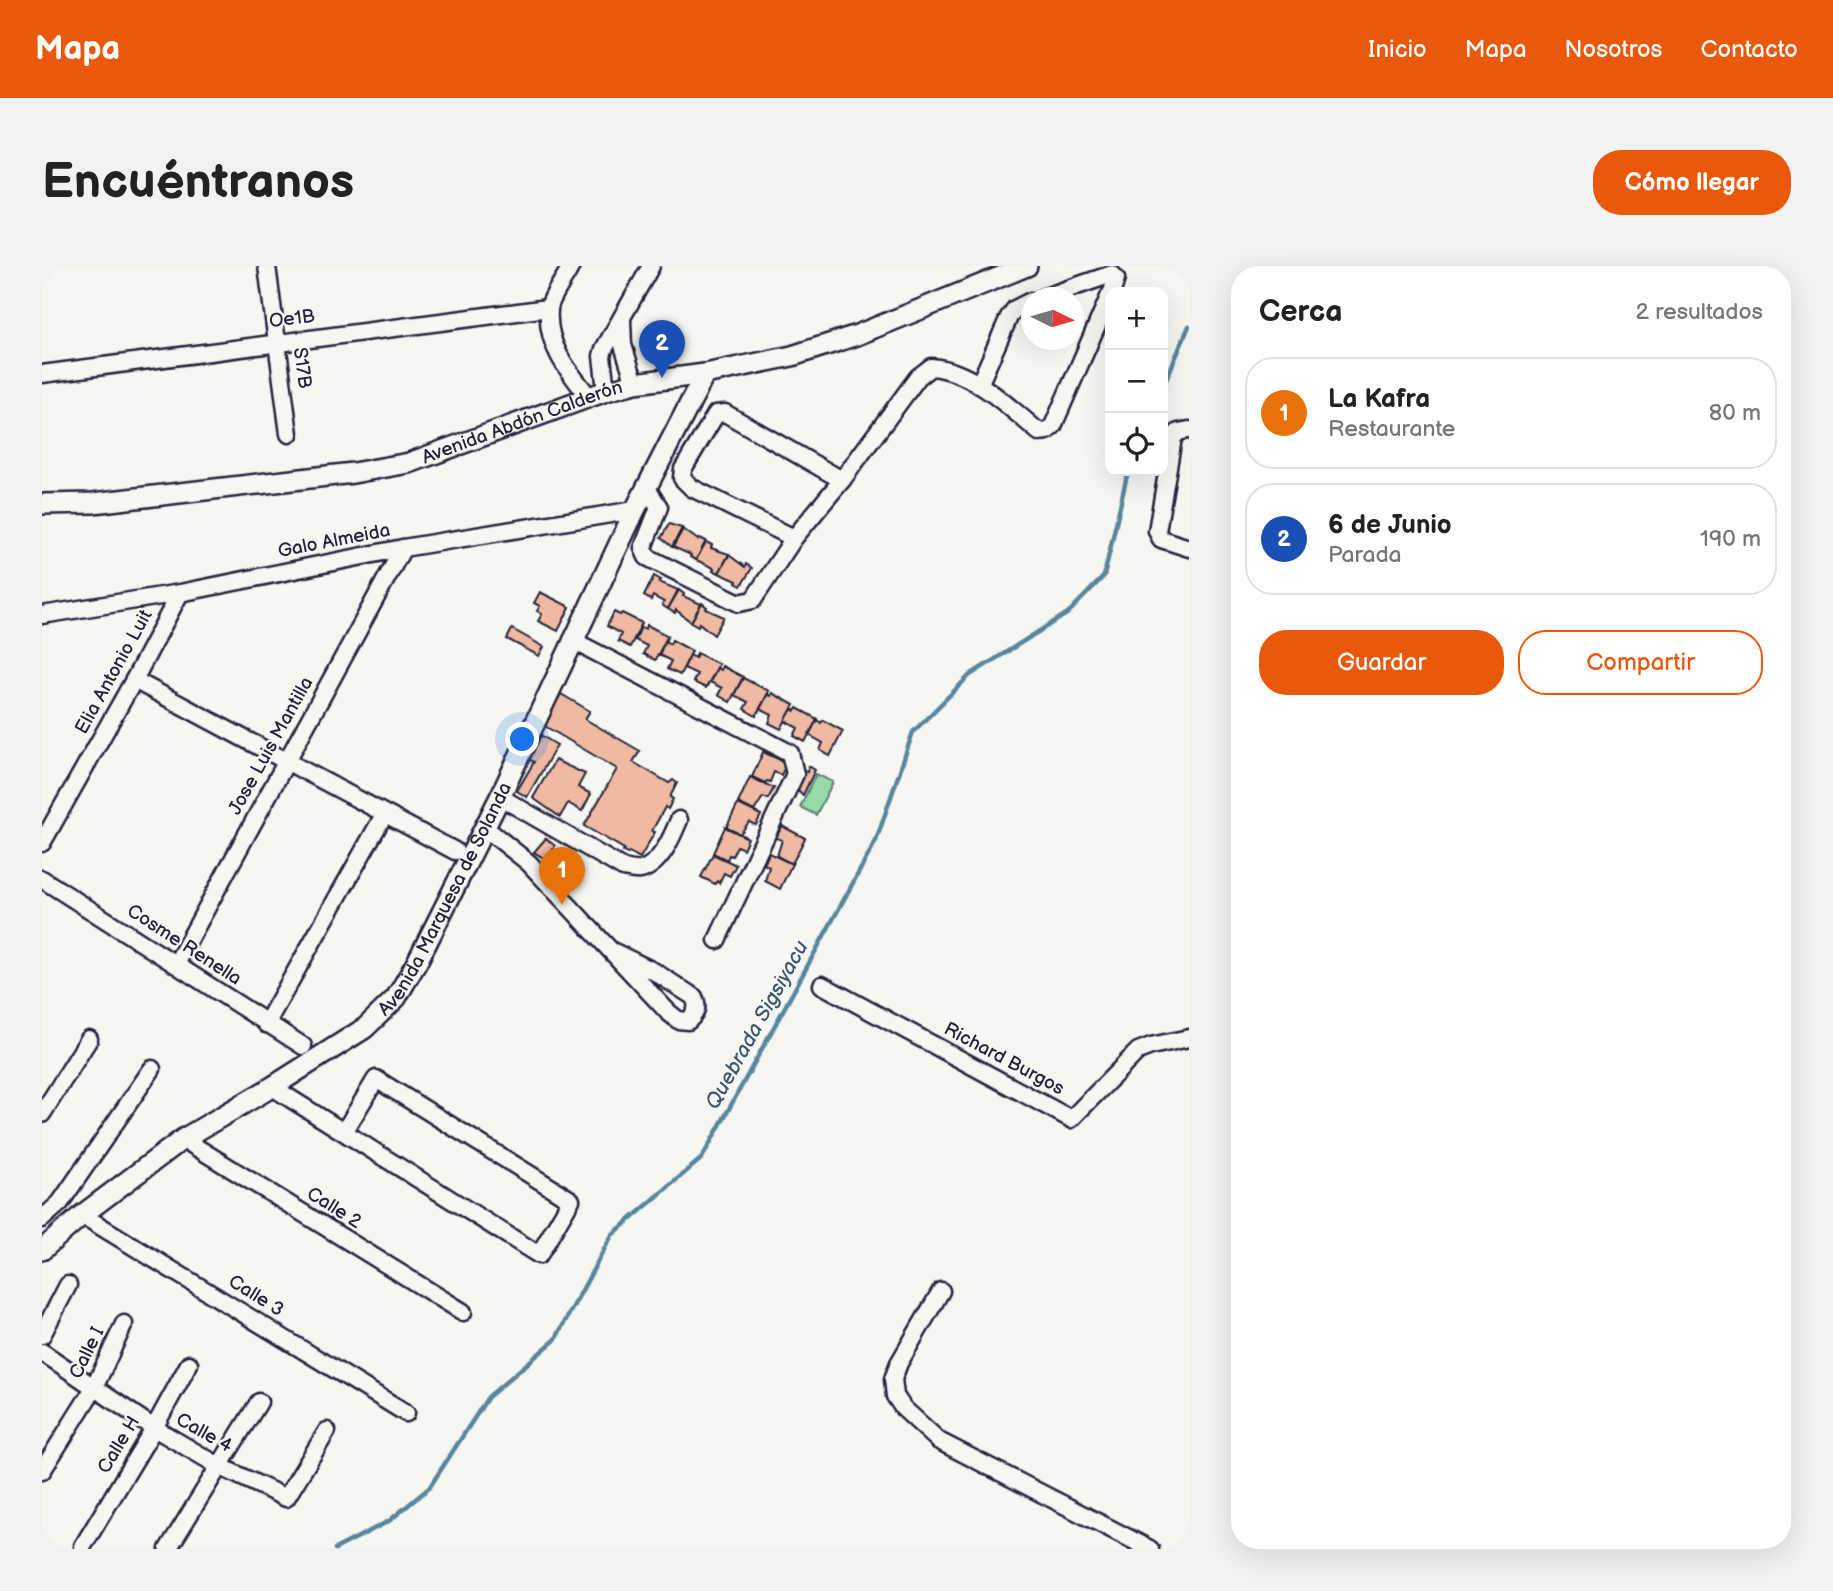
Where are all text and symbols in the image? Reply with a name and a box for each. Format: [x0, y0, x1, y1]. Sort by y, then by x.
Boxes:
text: Mapa [35, 29, 120, 69]
text: Inicio [1368, 35, 1427, 64]
text: Mapa [1465, 35, 1527, 64]
text: Nosotros [1565, 35, 1662, 64]
text: Contacto [1700, 35, 1798, 64]
button: Cómo llegar [1593, 150, 1791, 215]
text: Encuéntranos [42, 153, 354, 212]
north arrow [1021, 287, 1084, 350]
map controls [1105, 287, 1168, 476]
button: + [1105, 287, 1168, 350]
text: Cerca [1259, 294, 1342, 330]
text: 2 resultados [1635, 298, 1763, 326]
street label: Oe1B [268, 305, 316, 333]
pin: 2 [639, 320, 685, 378]
street label: S17B [288, 346, 316, 390]
button: − [1105, 350, 1168, 413]
street label: Avenida Abdón Calderón [419, 376, 625, 469]
text: La Kafra [1328, 384, 1430, 415]
text: 1 [1279, 399, 1289, 427]
text: 80 m [1709, 399, 1761, 427]
button: locate [1105, 413, 1168, 476]
text: Restaurante [1328, 415, 1455, 443]
text: 6 de Junio [1328, 510, 1452, 541]
street label: Galo Almeida [276, 519, 392, 563]
text: 2 [1277, 525, 1291, 553]
text: 190 m [1700, 525, 1761, 553]
text: Parada [1328, 541, 1402, 569]
street label: Elia Antonio Luit [70, 606, 158, 738]
button: Guardar [1259, 630, 1504, 695]
button: Compartir [1518, 630, 1763, 695]
street label: Jose Luis Mantilla [224, 673, 318, 819]
your location [505, 722, 539, 756]
street label: Avenida Marquesa de Solanda [373, 779, 517, 1021]
pin: 1 [539, 847, 585, 905]
street label: Cosme Renella [123, 899, 245, 991]
water label: Quebrada Sigsiyacu [700, 936, 814, 1114]
street label: Richard Burgos [940, 1018, 1068, 1100]
street label: Calle 2 [302, 1182, 366, 1234]
street label: Calle 3 [224, 1270, 288, 1322]
street label: Calle I [65, 1323, 109, 1383]
street label: Calle 4 [172, 1408, 236, 1458]
street label: Calle H [93, 1412, 145, 1478]

